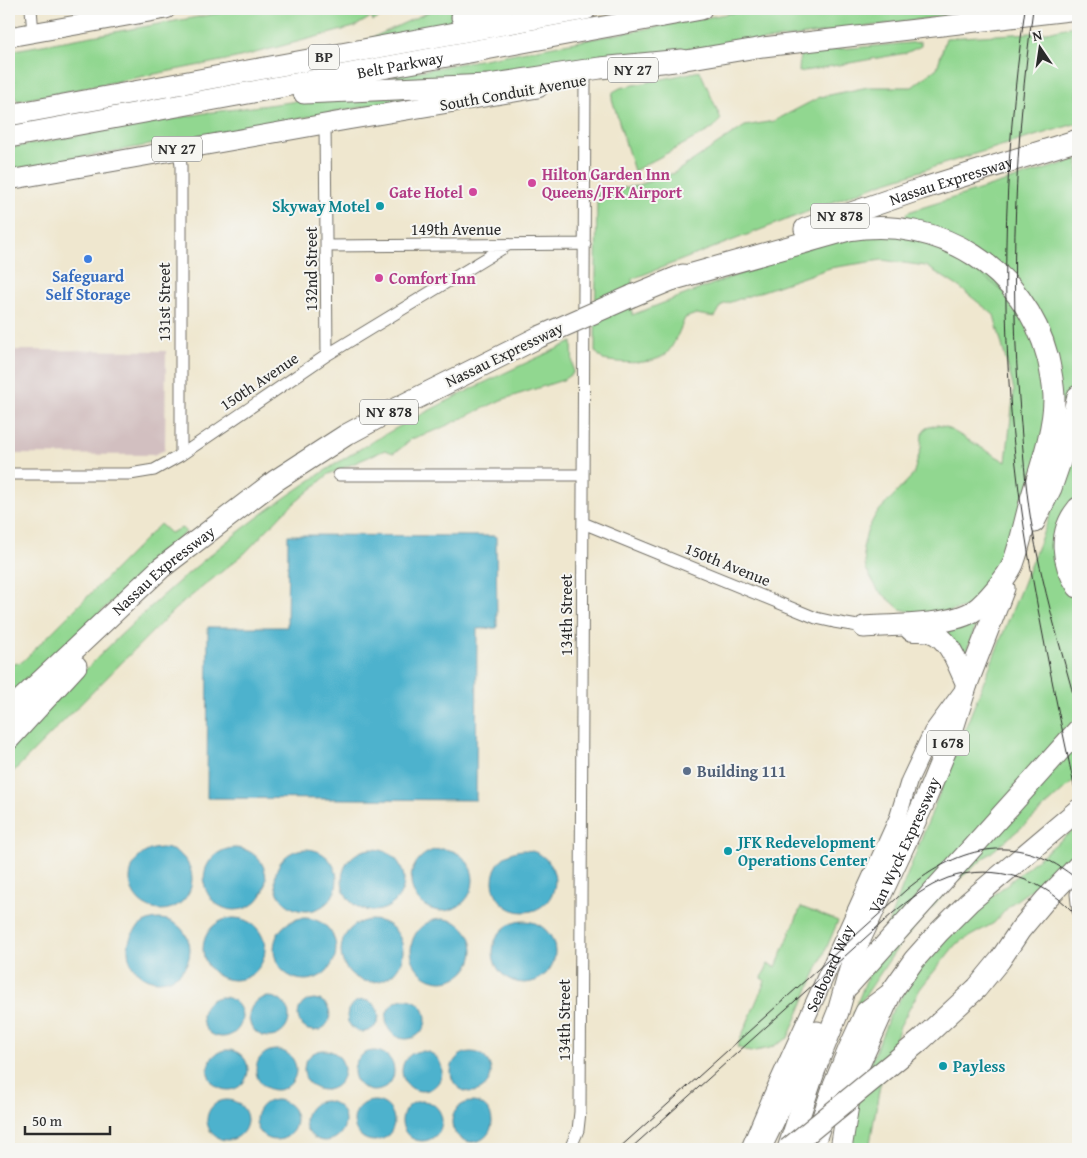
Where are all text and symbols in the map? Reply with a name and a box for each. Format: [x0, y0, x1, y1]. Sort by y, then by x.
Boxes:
north arrow [1014, 22, 1064, 72]
text: N [1030, 24, 1045, 46]
road number: BP [309, 44, 339, 70]
street label: Belt Parkway [355, 45, 446, 84]
road number: NY 27 [608, 58, 658, 82]
street label: South Conduit Avenue [438, 67, 588, 117]
road number: NY 27 [152, 136, 202, 162]
street label: Nassau Expressway [886, 149, 1016, 211]
place label: Hilton Garden Inn Queens/JFK Airport [542, 162, 682, 204]
marker: Hilton Garden Inn Queens/JFK Airport [526, 177, 538, 189]
place label: Gate Hotel [389, 180, 463, 204]
marker: Gate Hotel [467, 186, 479, 198]
place label: Skyway Motel [272, 194, 370, 218]
marker: Skyway Motel [374, 200, 386, 212]
road number: NY 878 [811, 204, 869, 228]
street label: 149th Avenue [411, 217, 501, 241]
street label: 132nd Street [299, 226, 323, 311]
marker: Safeguard Self Storage [82, 253, 94, 265]
street label: 131st Street [152, 262, 176, 342]
place label: Safeguard Self Storage [46, 264, 131, 306]
place label: Comfort Inn [389, 266, 476, 290]
marker: Comfort Inn [373, 272, 385, 284]
street label: Nassau Expressway [441, 315, 567, 393]
street label: 150th Avenue [215, 346, 303, 416]
road number: NY 878 [360, 400, 418, 424]
street label: Nassau Expressway [106, 519, 220, 621]
street label: 150th Avenue [682, 536, 774, 592]
street label: 134th Street [554, 574, 578, 656]
road number: I 678 [927, 730, 969, 756]
place label: Building 111 [697, 759, 786, 783]
marker: Building 111 [681, 765, 693, 777]
street label: Van Wyck Expressway [862, 773, 945, 917]
place label: JFK Redevelopment Operations Center [735, 830, 876, 872]
marker: JFK Redevelopment Operations Center [722, 845, 734, 857]
street label: Seaboard Way [799, 920, 860, 1016]
street label: 134th Street [552, 979, 576, 1061]
place label: Payless [953, 1054, 1005, 1078]
marker: Payless [937, 1060, 949, 1072]
scale bar [25, 1103, 110, 1135]
text: 50 m [32, 1110, 63, 1131]

